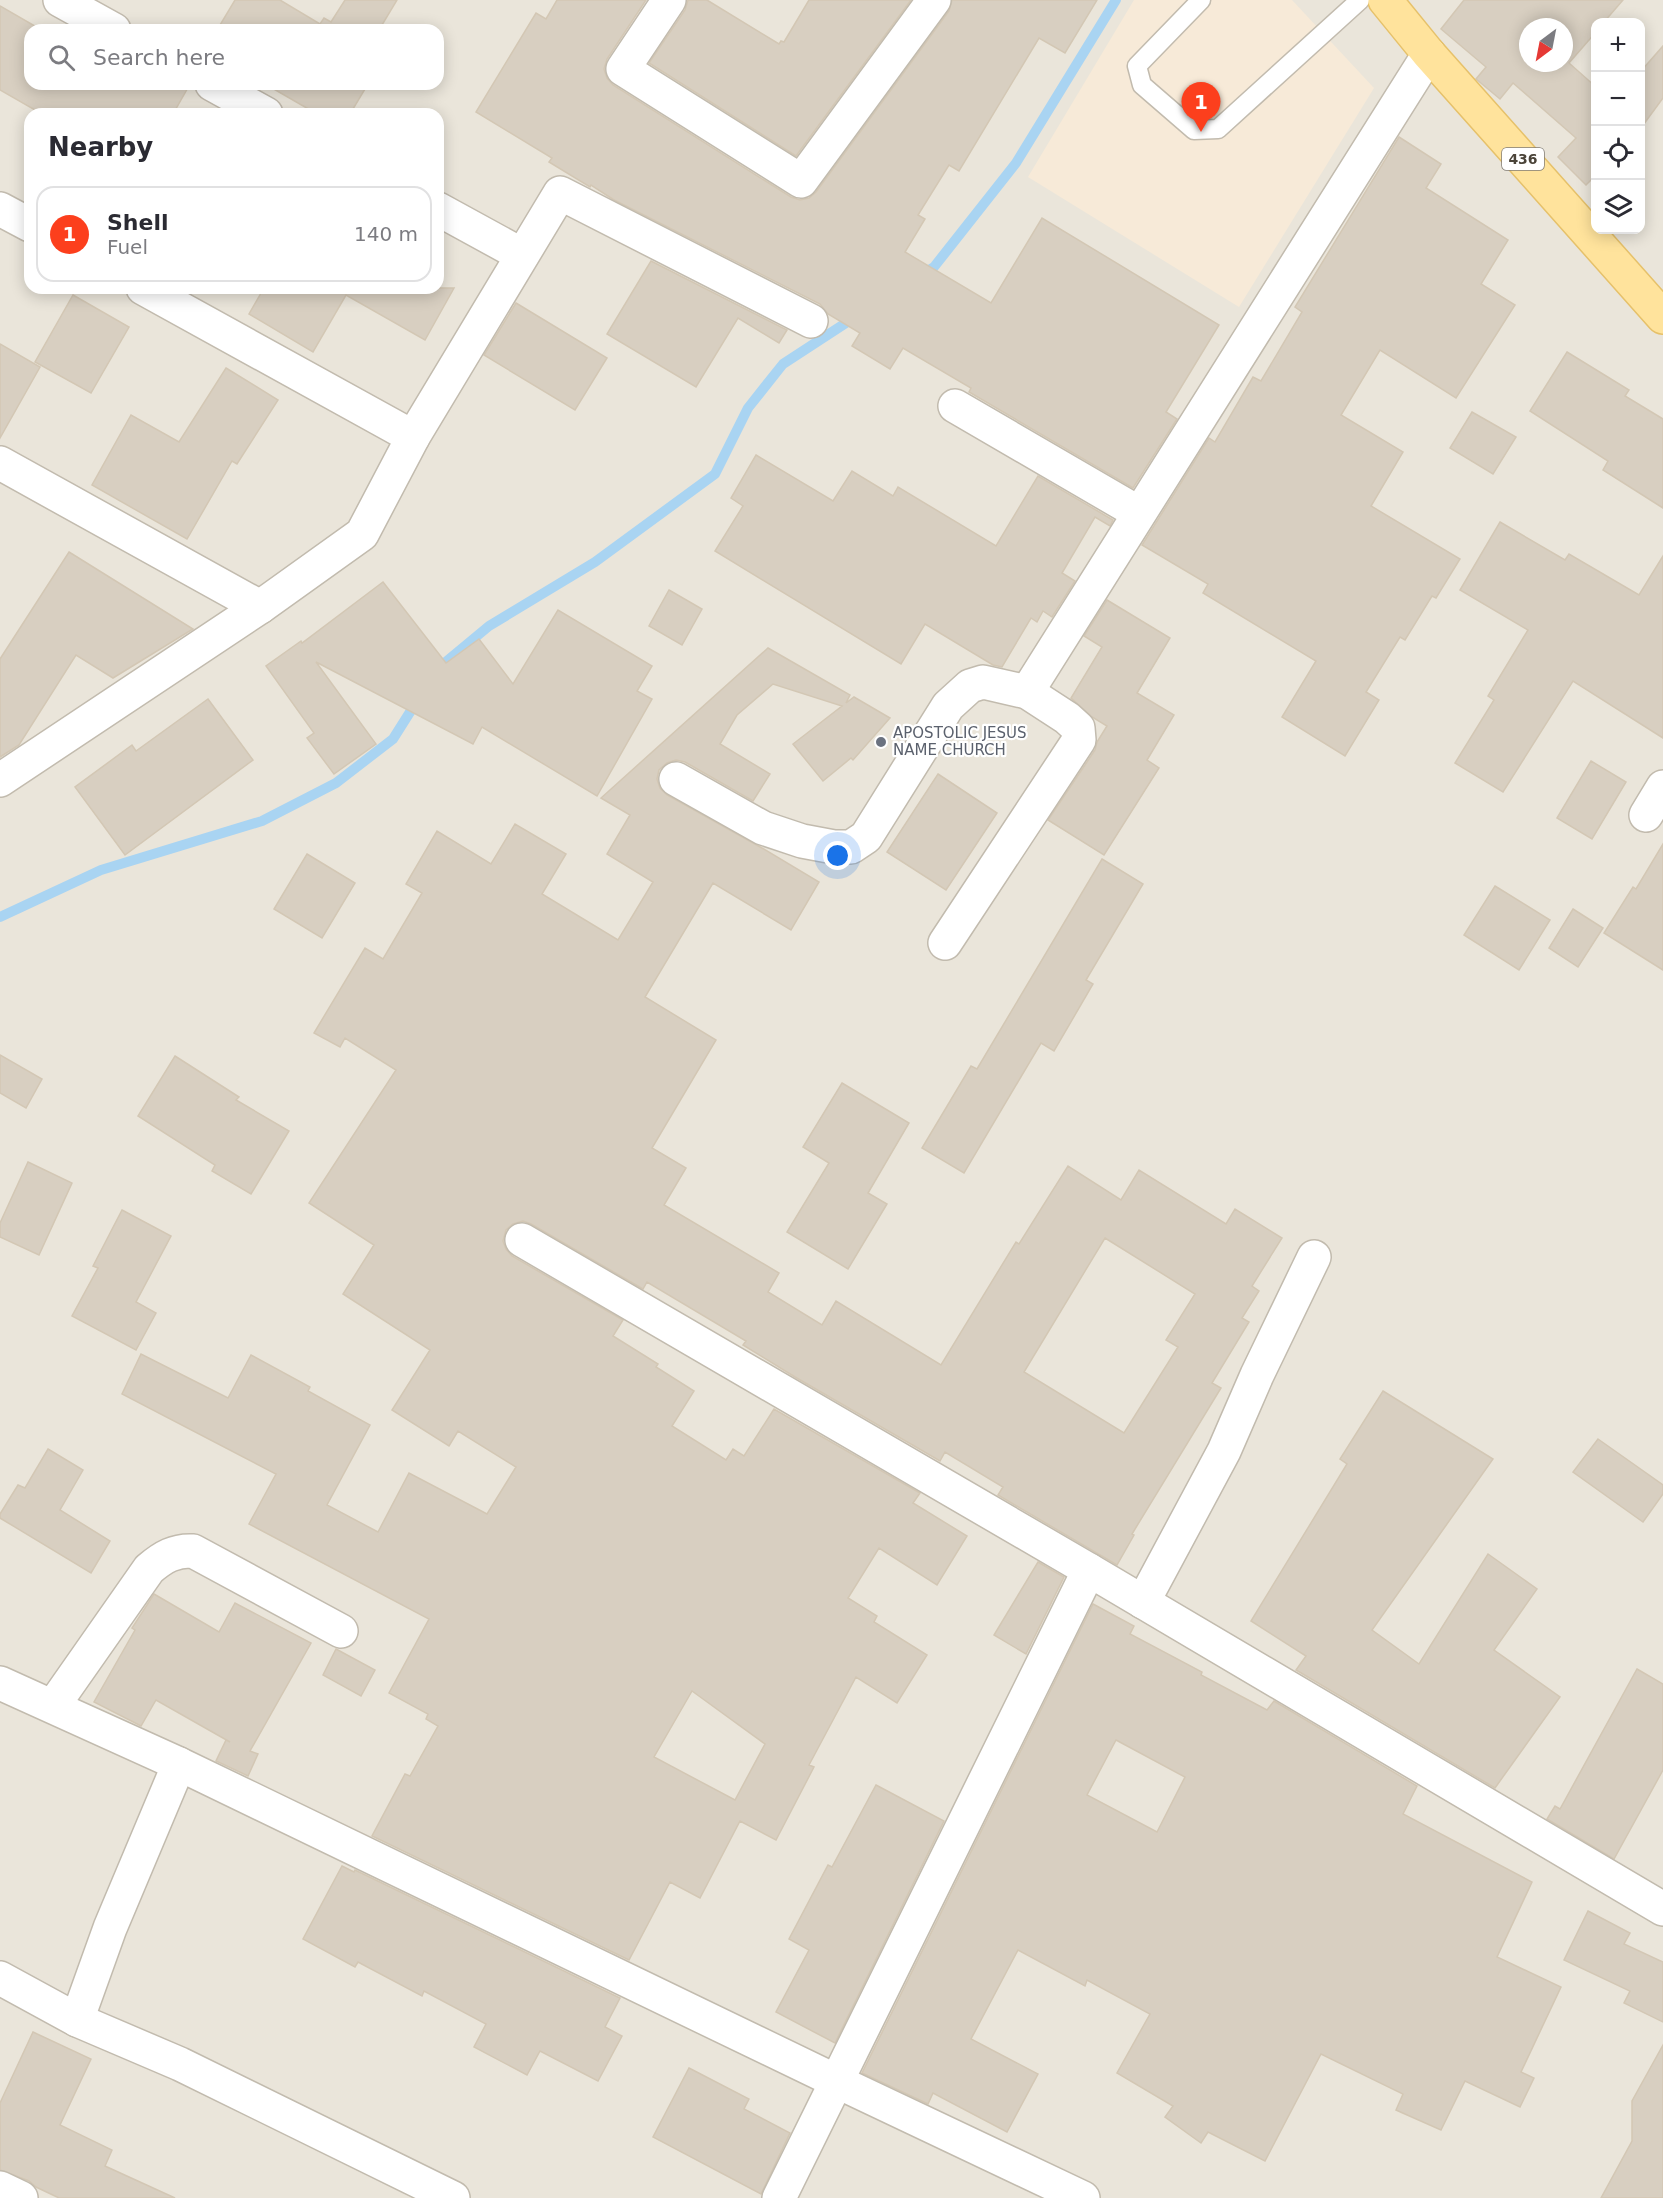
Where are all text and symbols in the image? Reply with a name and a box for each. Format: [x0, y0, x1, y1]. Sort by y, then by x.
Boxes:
north arrow [1519, 18, 1573, 72]
map controls [1591, 18, 1645, 234]
button: + [1591, 18, 1645, 72]
search box [24, 24, 444, 90]
icon: search [45, 41, 78, 74]
text: Search here [93, 45, 225, 70]
button: − [1591, 72, 1645, 126]
pin: 1 [1182, 82, 1220, 132]
button: locate [1591, 126, 1645, 180]
text: Nearby [48, 132, 153, 162]
road number: 436 [1502, 148, 1544, 170]
button: layers [1591, 180, 1645, 234]
text: Shell [107, 210, 169, 235]
text: 1 [63, 222, 76, 246]
text: 140 m [354, 222, 418, 246]
text: Fuel [107, 235, 148, 259]
place label: APOSTOLIC JESUS NAME CHURCH [893, 724, 1027, 759]
marker: APOSTOLIC JESUS NAME CHURCH [874, 735, 888, 749]
your location [823, 841, 852, 870]

